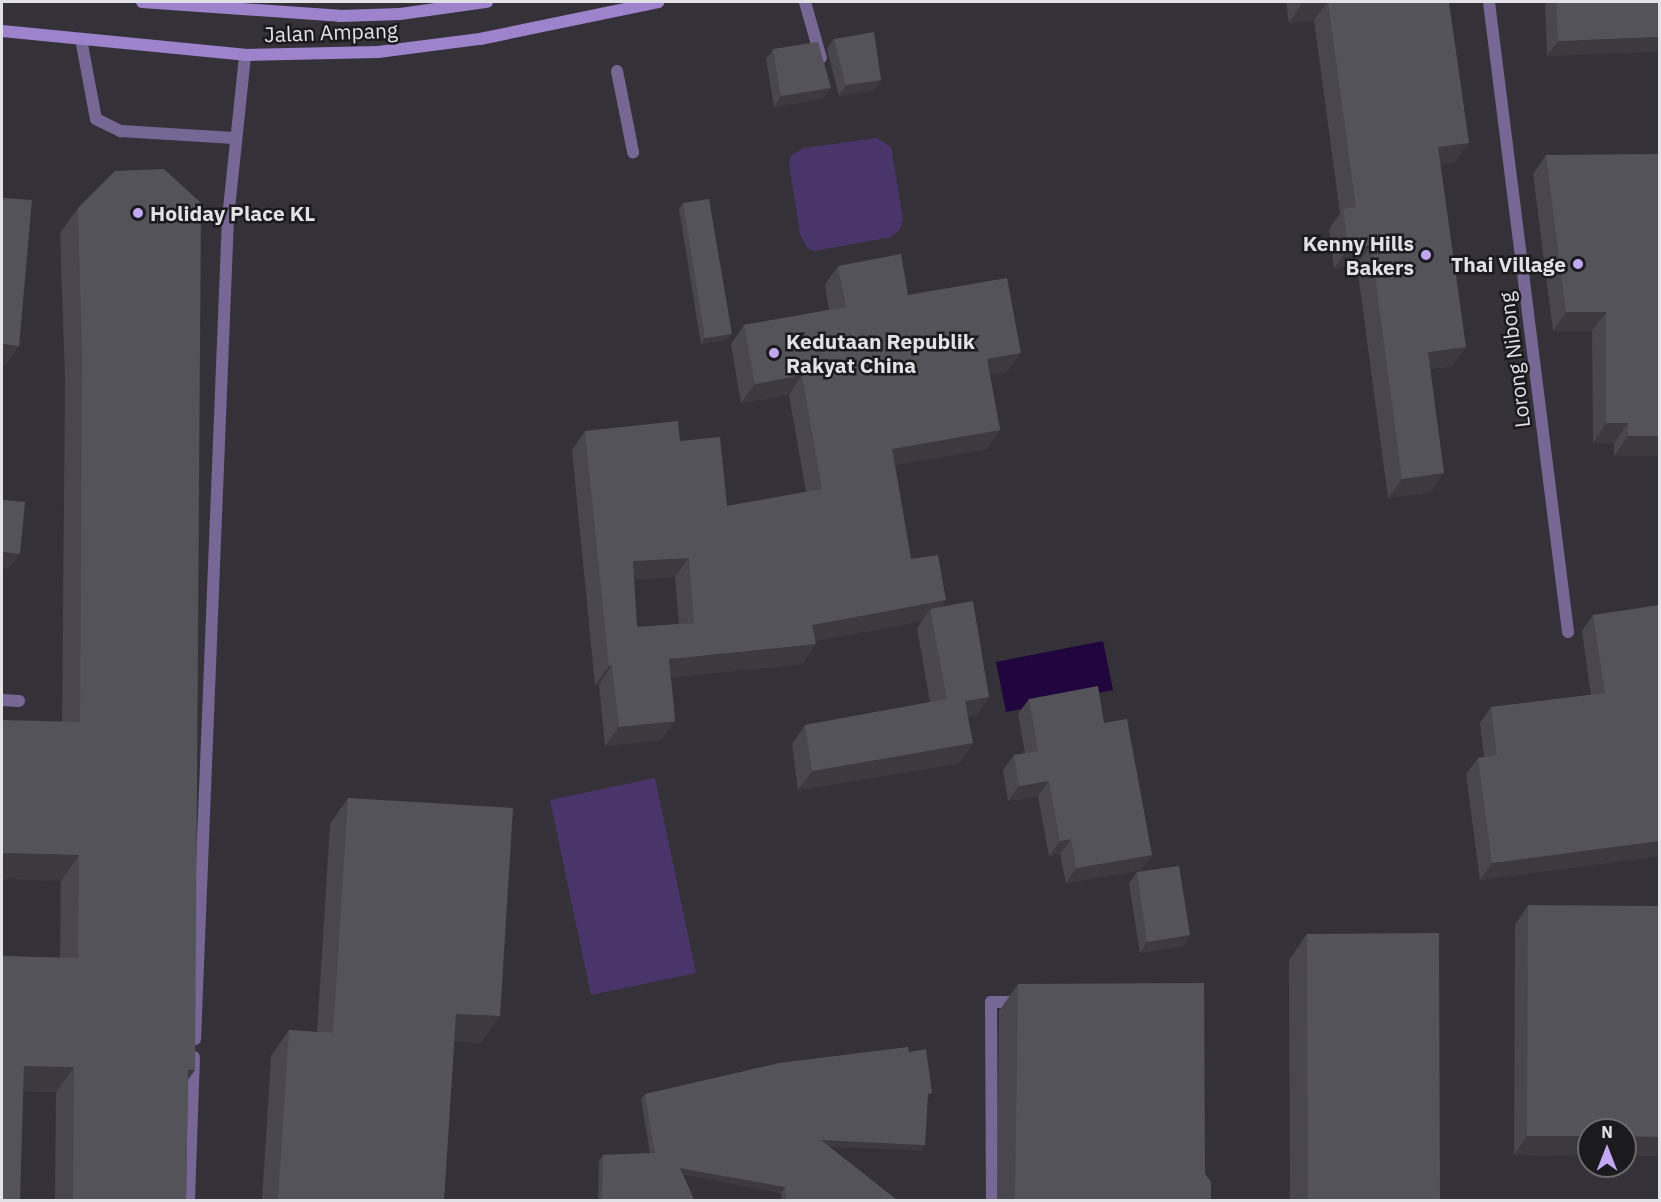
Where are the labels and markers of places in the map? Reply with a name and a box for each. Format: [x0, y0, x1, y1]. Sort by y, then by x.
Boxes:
place label: Holiday Place KL [150, 200, 315, 226]
marker: Holiday Place KL [131, 206, 145, 220]
place label: Kenny Hills Bakers [1303, 230, 1414, 280]
marker: Kenny Hills Bakers [1419, 248, 1433, 262]
place label: Thai Village [1451, 251, 1566, 277]
marker: Thai Village [1571, 257, 1585, 271]
place label: Kedutaan Republik Rakyat China [786, 328, 975, 378]
marker: Kedutaan Republik Rakyat China [767, 346, 781, 360]

